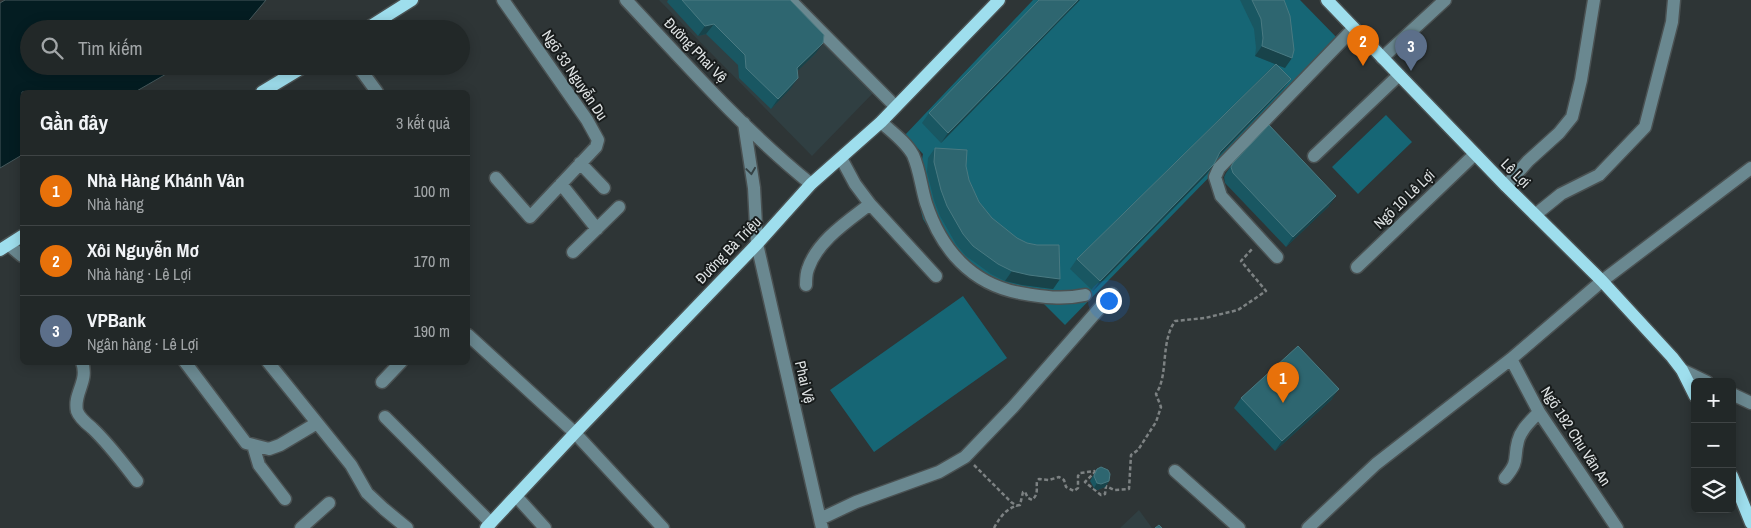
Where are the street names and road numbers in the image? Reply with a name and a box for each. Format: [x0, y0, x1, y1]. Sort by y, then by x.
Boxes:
street label: Đường Phai Vệ [660, 13, 732, 87]
street label: Ngõ 33 Nguyễn Du [537, 26, 613, 124]
street label: Lê Lợi [1496, 153, 1536, 193]
street label: Ngõ 10 Lê Lợi [1369, 165, 1439, 233]
street label: Đường Bà Triệu [691, 212, 765, 288]
street label: Phai Vệ [790, 359, 820, 406]
street label: Ngõ 192 Chu Văn An [1536, 382, 1616, 490]

